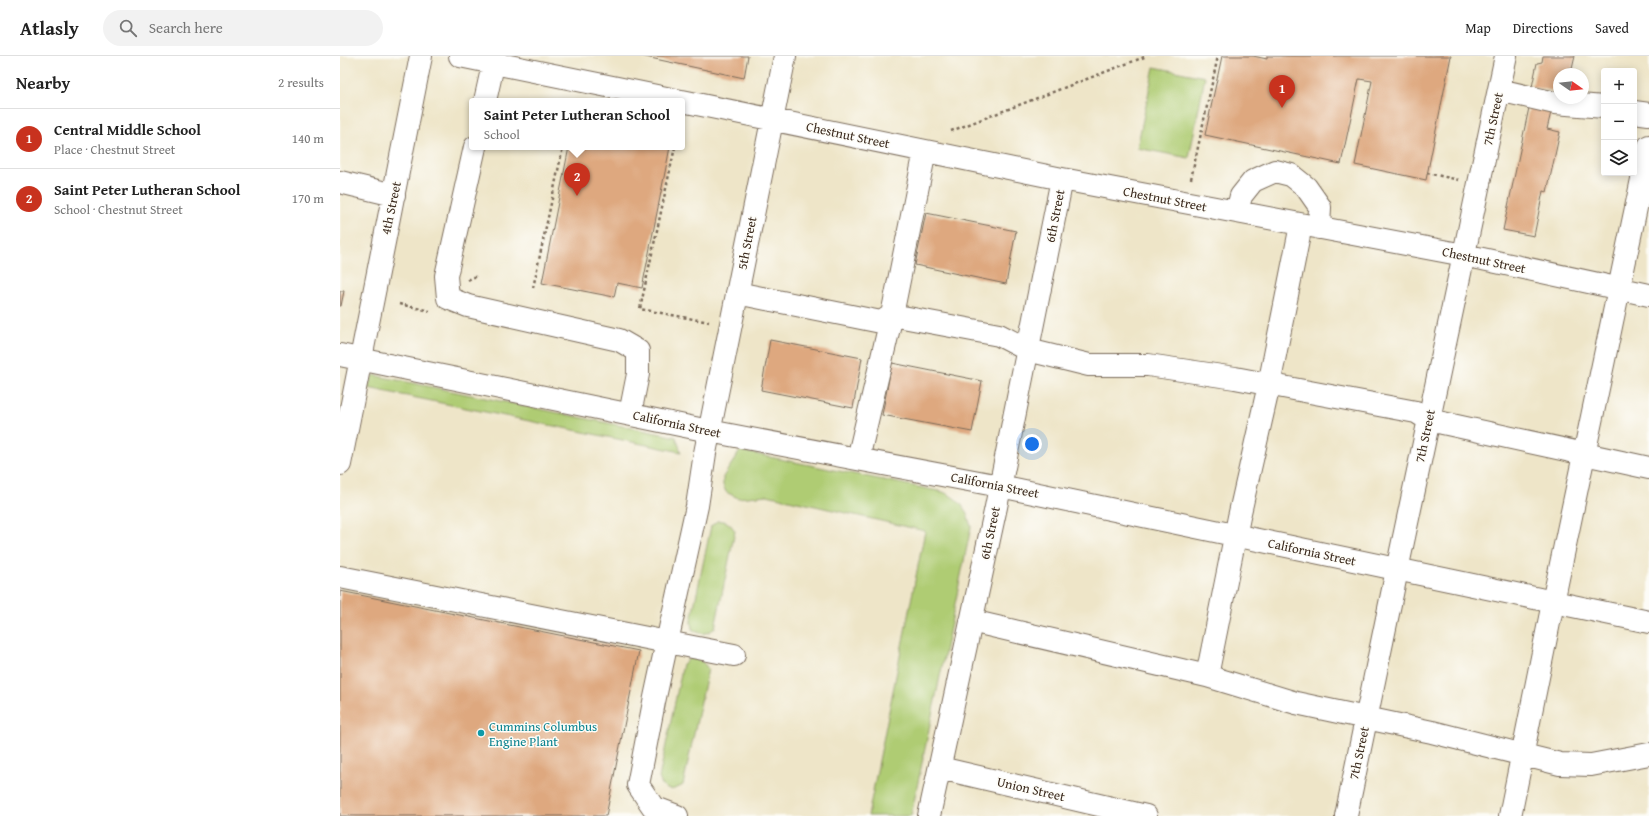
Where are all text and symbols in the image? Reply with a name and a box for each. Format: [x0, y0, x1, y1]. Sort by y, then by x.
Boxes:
search box [103, 10, 383, 46]
text: Atlasly [20, 14, 79, 42]
icon: search [117, 17, 139, 39]
text: Search here [149, 17, 223, 38]
text: Map [1465, 18, 1491, 38]
text: Directions [1513, 18, 1573, 38]
text: Saved [1595, 18, 1629, 38]
north arrow [1553, 68, 1589, 104]
map controls [1601, 68, 1637, 176]
button: + [1601, 68, 1637, 104]
text: Nearby [16, 70, 70, 95]
text: 2 results [278, 73, 324, 92]
pin: 1 [1269, 75, 1295, 108]
street label: 7th Street [1478, 90, 1508, 147]
popup [469, 98, 685, 150]
text: Saint Peter Lutheran School [484, 104, 670, 125]
button: − [1601, 104, 1637, 140]
street label: Chestnut Street [805, 117, 892, 153]
text: Central Middle School [54, 119, 201, 140]
text: School [484, 125, 520, 144]
text: 1 [26, 129, 32, 148]
text: 140 m [292, 129, 324, 148]
text: Place · Chestnut Street [54, 140, 175, 159]
button: layers [1601, 140, 1637, 176]
pin: 2 [564, 163, 590, 196]
text: Saint Peter Lutheran School [54, 179, 240, 200]
street label: 4th Street [376, 179, 406, 236]
street label: Chestnut Street [1122, 182, 1209, 217]
street label: 6th Street [1041, 187, 1070, 244]
text: 2 [26, 189, 32, 208]
text: 170 m [292, 189, 324, 208]
text: School · Chestnut Street [54, 200, 183, 219]
street label: 5th Street [733, 214, 762, 271]
street label: Chestnut Street [1441, 242, 1528, 278]
street label: California Street [631, 405, 723, 443]
street label: 7th Street [1410, 407, 1440, 464]
your location [1022, 434, 1042, 454]
street label: California Street [949, 467, 1041, 503]
street label: 6th Street [975, 504, 1005, 561]
street label: California Street [1266, 533, 1358, 571]
place label: Cummins Columbus Engine Plant [489, 717, 597, 751]
street label: 7th Street [1344, 724, 1374, 781]
marker: Cummins Columbus Engine Plant [476, 728, 486, 738]
street label: Union Street [995, 772, 1067, 806]

